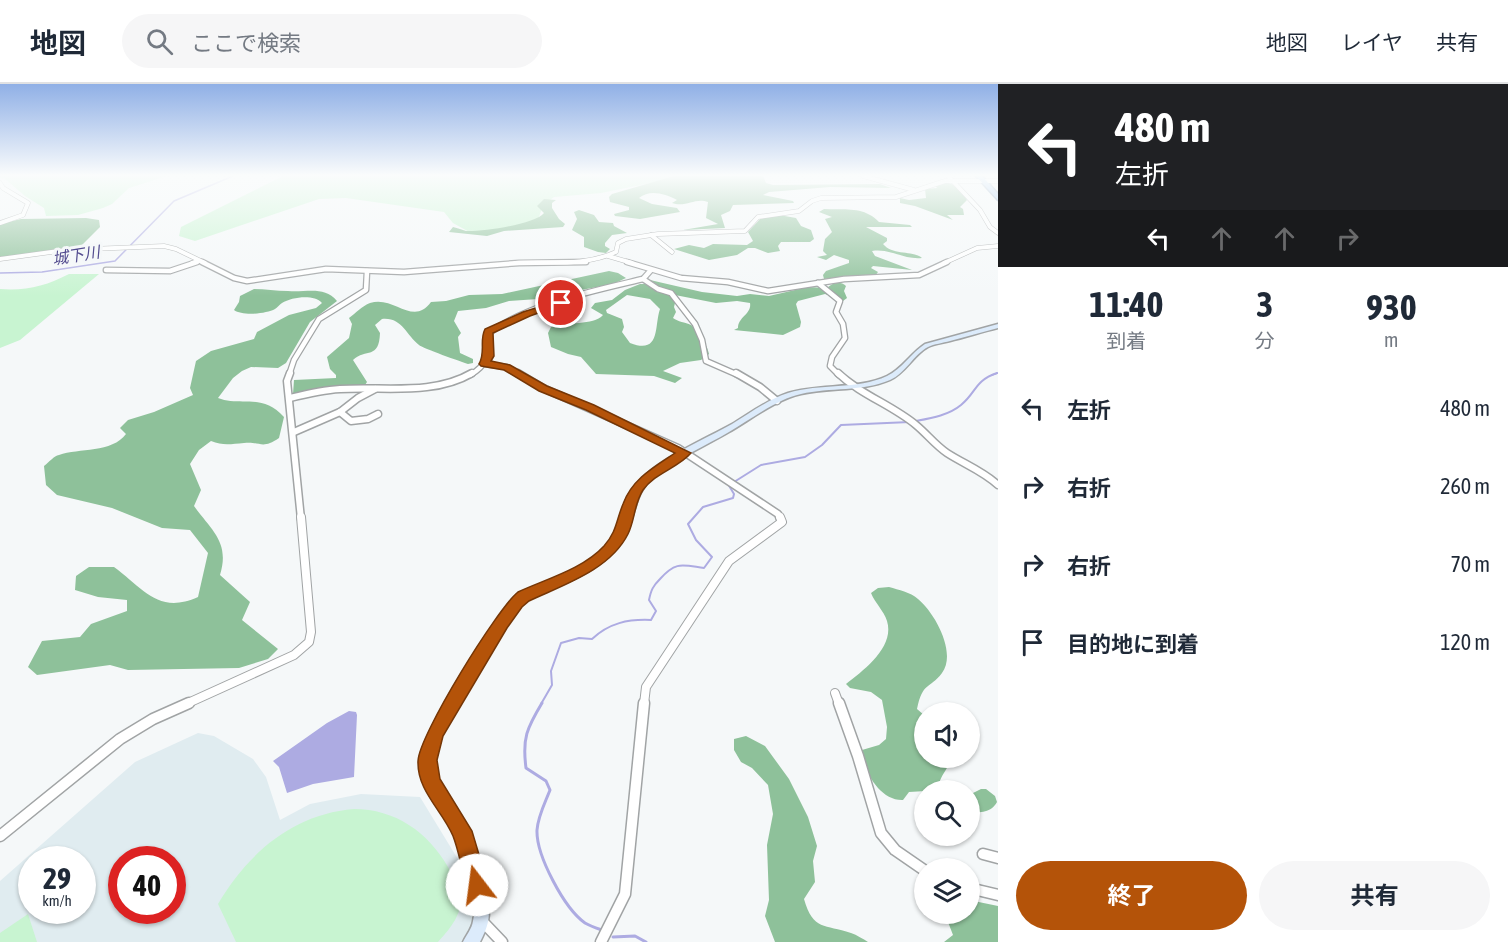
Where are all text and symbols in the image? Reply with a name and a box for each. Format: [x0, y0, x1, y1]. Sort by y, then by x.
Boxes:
search box [122, 14, 542, 68]
icon: search [143, 25, 176, 58]
text: 地図 [30, 27, 86, 59]
text: ここで検索 [191, 30, 301, 56]
text: 地図 [1266, 30, 1308, 54]
text: レイヤ [1341, 30, 1403, 54]
text: 共有 [1436, 30, 1478, 54]
text: 480 m [1115, 103, 1210, 151]
icon: left [1016, 108, 1094, 186]
text: 左折 [1115, 159, 1169, 190]
icon: left [1142, 222, 1175, 255]
icon: ahead [1205, 222, 1238, 255]
icon: ahead [1268, 222, 1301, 255]
icon: right [1331, 222, 1364, 255]
water label: 城下川 [51, 242, 103, 268]
pin [535, 277, 586, 328]
text: 11:40 [1089, 283, 1163, 325]
text: 3 [1256, 283, 1273, 325]
icon: arrive [544, 286, 577, 319]
text: 930 [1366, 286, 1417, 328]
text: m [1384, 328, 1399, 351]
text: 到着 [1106, 329, 1146, 352]
text: 分 [1255, 329, 1275, 352]
icon: left [1016, 392, 1049, 425]
text: 480 m [1440, 395, 1490, 421]
text: 左折 [1067, 397, 1111, 423]
icon: right [1016, 470, 1049, 503]
text: 260 m [1440, 473, 1490, 499]
text: 右折 [1067, 475, 1111, 501]
icon: right [1016, 548, 1049, 581]
text: 70 m [1450, 551, 1490, 577]
text: 右折 [1067, 553, 1111, 579]
icon: arrive [1016, 626, 1049, 659]
text: 120 m [1440, 629, 1490, 655]
text: 目的地に到着 [1067, 631, 1199, 657]
map controls [914, 702, 980, 924]
button: sound [914, 702, 980, 768]
button: search [914, 780, 980, 846]
speed limit sign: 40 [108, 846, 186, 924]
position arrow [445, 853, 509, 917]
button: layers [914, 858, 980, 924]
text: 29 [43, 861, 71, 895]
button: 終了 [1016, 861, 1247, 930]
button: 共有 [1259, 861, 1490, 930]
text: km/h [42, 892, 72, 909]

